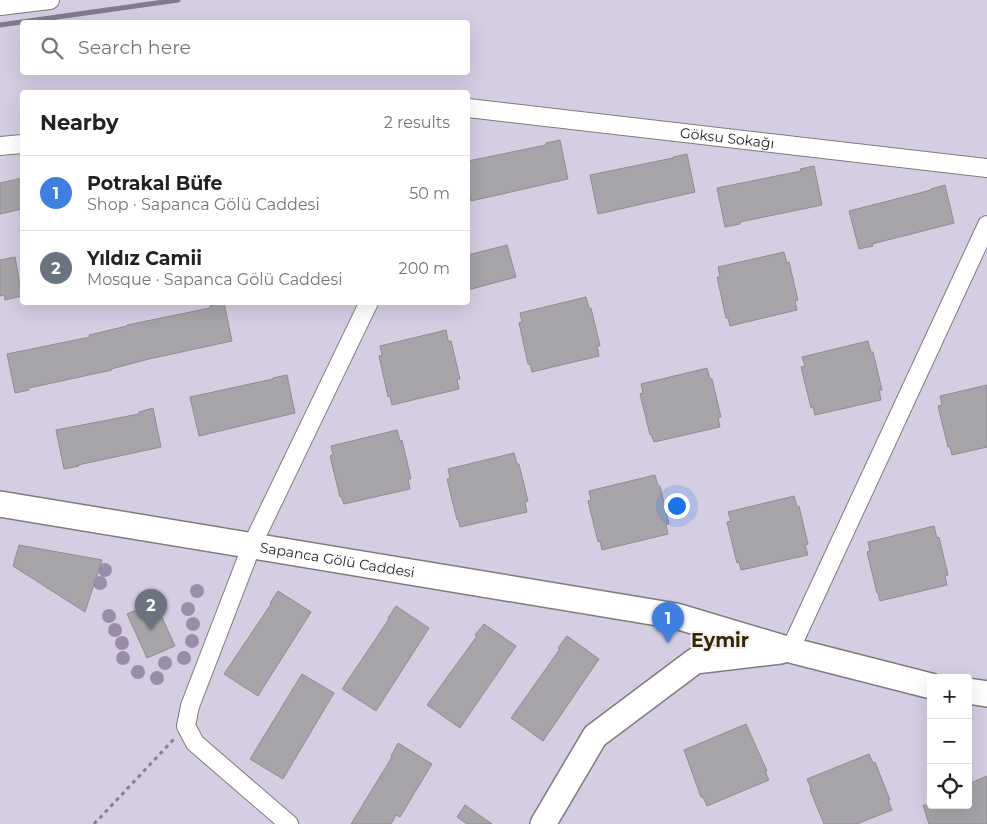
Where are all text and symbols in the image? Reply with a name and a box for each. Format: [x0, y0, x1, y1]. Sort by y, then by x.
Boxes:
search box [20, 20, 470, 75]
icon: search [38, 34, 66, 62]
text: Search here [78, 36, 191, 59]
text: Nearby [40, 110, 119, 135]
text: 2 results [384, 113, 450, 132]
street label: Göksu Sokağı [679, 124, 775, 152]
text: Potrakal Büfe [87, 172, 222, 195]
text: 1 [53, 184, 59, 203]
text: 50 m [409, 184, 450, 203]
text: Shop · Sapanca Gölü Caddesi [87, 195, 320, 214]
text: Yıldız Camii [87, 247, 202, 270]
text: 2 [51, 259, 61, 278]
text: 200 m [399, 259, 450, 278]
text: Mosque · Sapanca Gölü Caddesi [87, 270, 343, 289]
your location [664, 493, 690, 519]
street label: Sapanca Gölü Caddesi [259, 538, 416, 582]
pin: 2 [135, 589, 167, 630]
pin: 1 [652, 602, 684, 643]
district label: Eymir [691, 629, 749, 652]
map controls [927, 674, 972, 809]
button: + [927, 674, 972, 719]
button: − [927, 719, 972, 764]
button: locate [927, 764, 972, 809]

